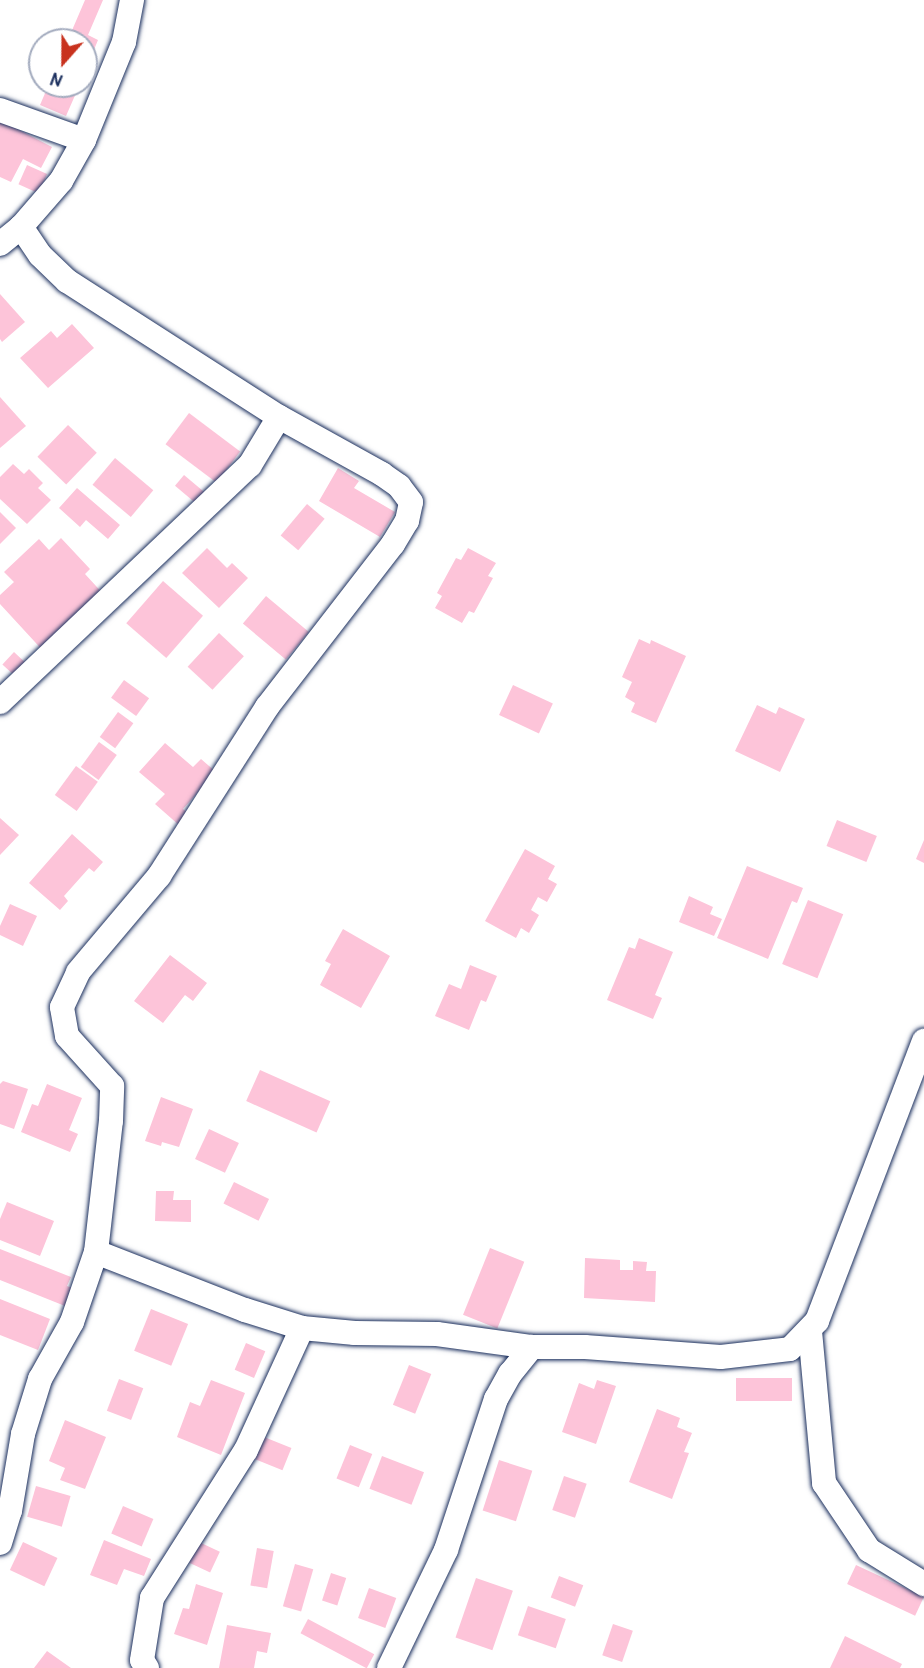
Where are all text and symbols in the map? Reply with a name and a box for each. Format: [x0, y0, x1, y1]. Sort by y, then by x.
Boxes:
north arrow [28, 28, 98, 98]
text: N [47, 67, 66, 95]

